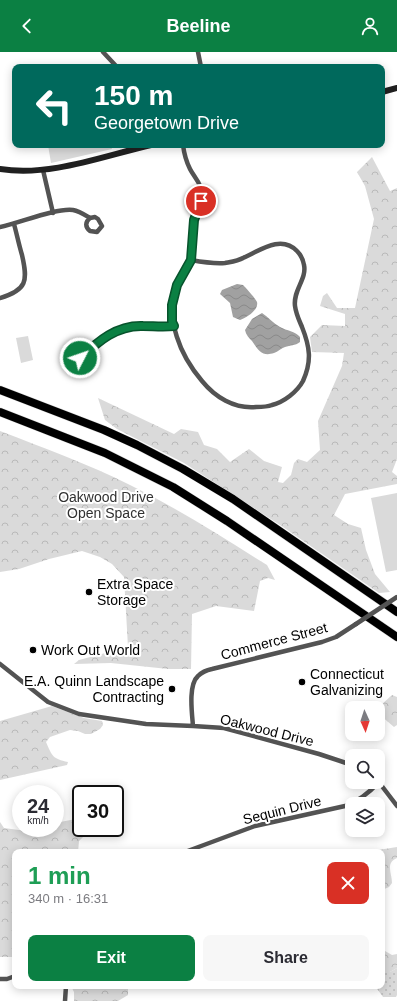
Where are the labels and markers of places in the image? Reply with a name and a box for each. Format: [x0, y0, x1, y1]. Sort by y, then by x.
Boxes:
pin [184, 184, 218, 218]
place label: Extra Space Storage [97, 576, 173, 608]
marker: Extra Space Storage [84, 587, 94, 597]
place label: Work Out World [41, 642, 140, 658]
marker: Work Out World [28, 645, 38, 655]
place label: Connecticut Galvanizing [310, 666, 384, 698]
place label: E.A. Quinn Landscape Contracting [24, 673, 164, 705]
marker: Connecticut Galvanizing [297, 677, 307, 687]
marker: E.A. Quinn Landscape Contracting [167, 684, 177, 694]

